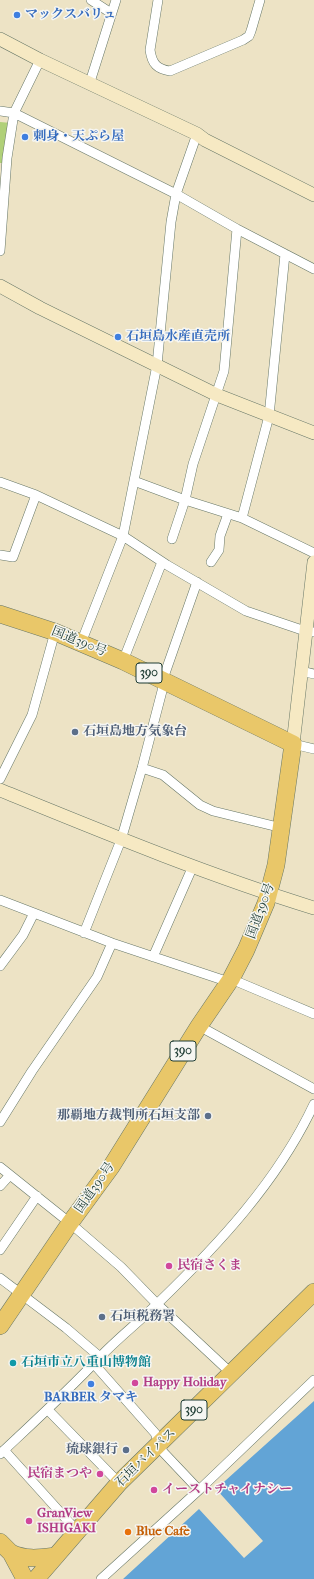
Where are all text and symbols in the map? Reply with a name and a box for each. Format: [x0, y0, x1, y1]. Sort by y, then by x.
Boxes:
place label: マックスバリュ [25, 7, 116, 23]
marker: マックスバリュ [12, 10, 22, 20]
place label: 刺身・天ぷら屋 [33, 129, 124, 145]
marker: 刺身・天ぷら屋 [20, 132, 30, 142]
place label: 石垣島水産直売所 [126, 329, 230, 345]
marker: 石垣島水産直売所 [113, 332, 123, 342]
street label: 国道390号 [49, 624, 109, 660]
road number: 390 [136, 663, 162, 683]
place label: 石垣島地方気象台 [83, 724, 187, 740]
marker: 石垣島地方気象台 [70, 727, 80, 737]
street label: 国道390号 [244, 881, 278, 941]
road number: 390 [170, 1041, 196, 1061]
place label: 那覇地方裁判所石垣支部 [57, 1108, 200, 1124]
marker: 那覇地方裁判所石垣支部 [203, 1111, 213, 1121]
street label: 国道390号 [72, 1160, 118, 1216]
place label: 民宿さくま [177, 1258, 242, 1274]
marker: 民宿さくま [164, 1261, 174, 1271]
place label: 石垣税務署 [110, 1309, 175, 1325]
marker: 石垣税務署 [97, 1312, 107, 1322]
place label: 石垣市立八重山博物館 [21, 1355, 151, 1371]
marker: 石垣市立八重山博物館 [8, 1358, 18, 1368]
place label: Happy Holiday [143, 1375, 227, 1391]
marker: Happy Holiday [130, 1378, 140, 1388]
marker: BARBER タマキ [86, 1379, 96, 1389]
place label: BARBER タマキ [44, 1390, 138, 1406]
road number: 390 [181, 1400, 207, 1420]
street label: 石垣バイパス [113, 1425, 179, 1491]
place label: 琉球銀行 [66, 1442, 118, 1458]
marker: 琉球銀行 [121, 1445, 131, 1455]
place label: 民宿まつや [27, 1466, 92, 1482]
marker: 民宿まつや [95, 1469, 105, 1479]
place label: イーストチャイナシー [162, 1482, 292, 1498]
marker: イーストチャイナシー [149, 1485, 159, 1495]
place label: GranView ISHIGAKI [37, 1506, 96, 1537]
marker: GranView ISHIGAKI [24, 1516, 34, 1526]
place label: Blue Cafe [136, 1524, 190, 1540]
marker: Blue Cafe [123, 1527, 133, 1537]

